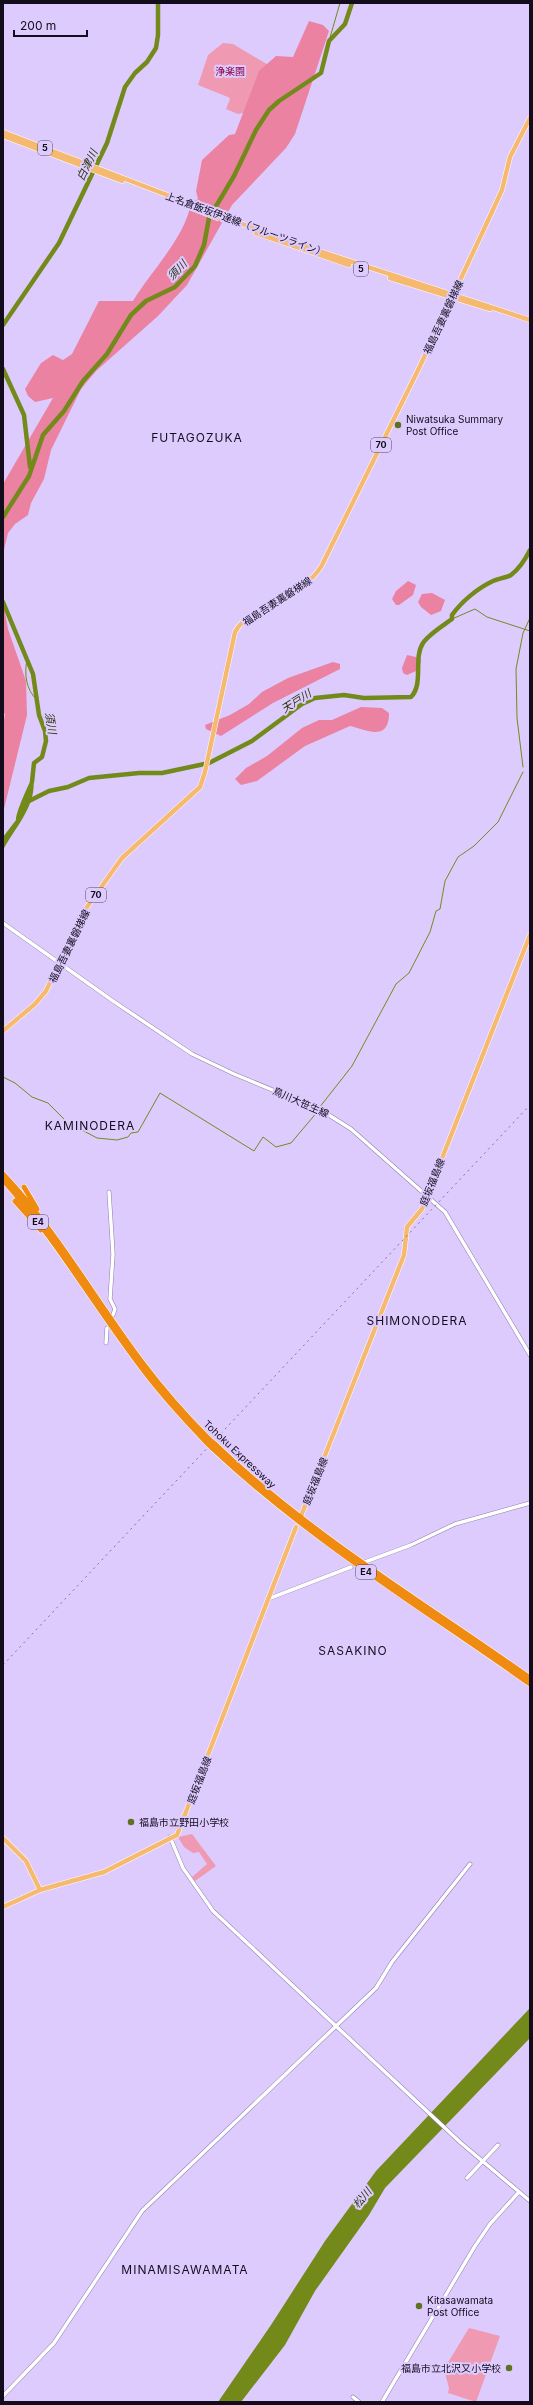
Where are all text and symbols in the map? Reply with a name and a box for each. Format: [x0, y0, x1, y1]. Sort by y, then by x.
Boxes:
scale bar [14, 12, 87, 38]
text: 200 m [20, 18, 56, 33]
park label: 浄楽園 [215, 65, 245, 77]
road number: 5 [38, 141, 52, 155]
water label: 白津川 [73, 146, 101, 183]
street label: 上名倉飯坂伊達線（フルーツライン） [164, 189, 328, 259]
water label: 須川 [164, 257, 190, 283]
road number: 5 [354, 262, 368, 276]
street label: 福島吾妻裏磐梯線 [421, 278, 465, 356]
place label: Niwatsuka Summary Post Office [406, 413, 503, 437]
marker: Niwatsuka Summary Post Office [393, 420, 403, 430]
district label: FUTAGOZUKA [151, 430, 243, 445]
road number: 70 [371, 438, 391, 452]
street label: 福島吾妻裏磐梯線 [240, 574, 314, 628]
water label: 天戸川 [278, 686, 315, 716]
water label: 須川 [42, 711, 60, 736]
road number: 70 [86, 888, 106, 902]
street label: 福島吾妻裏磐梯線 [46, 907, 92, 985]
street label: 鳥川大笹生線 [271, 1084, 331, 1120]
district label: KAMINODERA [45, 1118, 135, 1133]
street label: 庭坂福島線 [417, 1157, 447, 1207]
road number: E4 [28, 1215, 48, 1229]
district label: SHIMONODERA [367, 1313, 467, 1328]
street label: Tohoku Expressway [201, 1417, 279, 1491]
street label: 庭坂福島線 [300, 1456, 330, 1506]
road number: E4 [356, 1565, 376, 1579]
district label: SASAKINO [318, 1643, 388, 1658]
street label: 庭坂福島線 [184, 1755, 214, 1805]
place label: 福島市立野田小学校 [139, 1816, 229, 1828]
marker: 福島市立野田小学校 [126, 1817, 136, 1827]
water label: 松川 [350, 2184, 375, 2211]
district label: MINAMISAWAMATA [121, 2262, 249, 2277]
place label: Kitasawamata Post Office [427, 2294, 493, 2318]
marker: Kitasawamata Post Office [414, 2301, 424, 2311]
place label: 福島市立北沢又小学校 [401, 2362, 501, 2374]
marker: 福島市立北沢又小学校 [504, 2363, 514, 2373]

